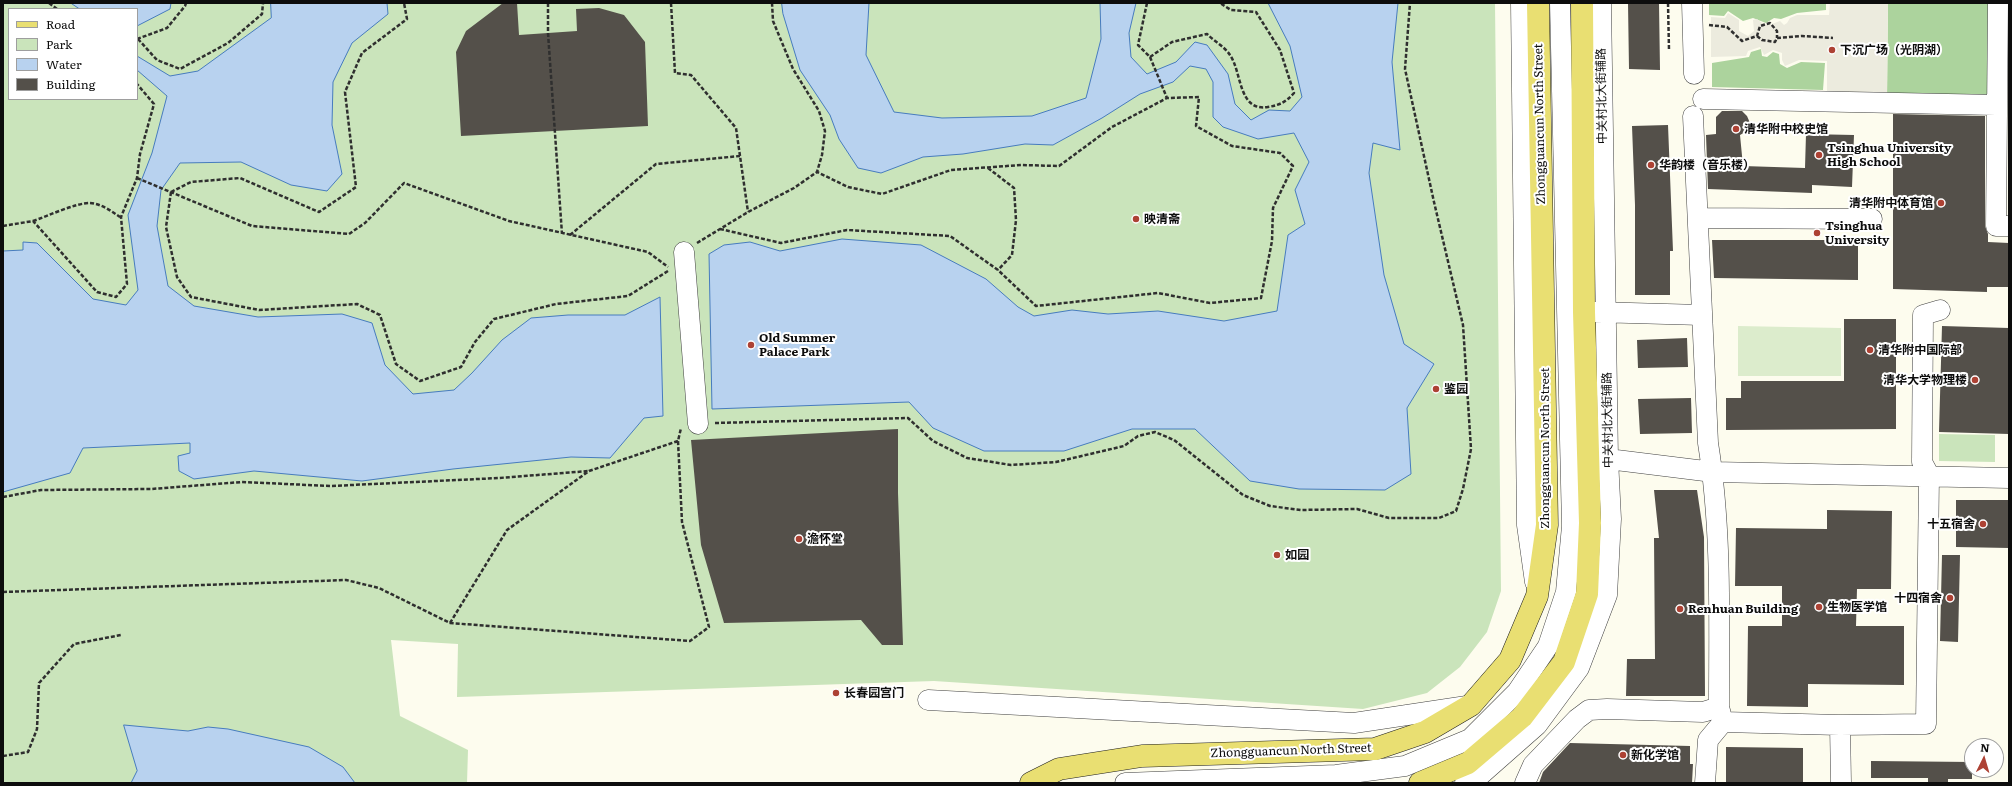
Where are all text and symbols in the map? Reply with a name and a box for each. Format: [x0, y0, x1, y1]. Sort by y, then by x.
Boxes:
legend [8, 8, 138, 100]
text: Road [46, 15, 75, 33]
text: Park [46, 35, 72, 53]
street label: Zhongguancun North Street [1531, 43, 1549, 205]
place label: 下沉广场（光阴湖） [1840, 43, 1948, 57]
marker: 下沉广场（光阴湖） [1827, 45, 1837, 55]
street label: 中关村北大街辅路 [1594, 48, 1610, 144]
text: Water [46, 55, 82, 73]
text: Building [46, 75, 95, 93]
place label: 清华附中校史馆 [1744, 122, 1828, 136]
marker: 清华附中校史馆 [1731, 124, 1741, 134]
place label: Tsinghua University High School [1827, 141, 1951, 169]
marker: Tsinghua University High School [1814, 150, 1824, 160]
place label: 华韵楼（音乐楼） [1659, 158, 1755, 172]
marker: 华韵楼（音乐楼） [1646, 160, 1656, 170]
place label: 清华附中体育馆 [1849, 196, 1933, 210]
marker: 清华附中体育馆 [1936, 198, 1946, 208]
place label: 映清斋 [1144, 212, 1180, 226]
marker: 映清斋 [1131, 214, 1141, 224]
place label: Tsinghua University [1825, 219, 1889, 247]
marker: Tsinghua University [1812, 228, 1822, 238]
place label: Old Summer Palace Park [759, 331, 835, 359]
marker: Old Summer Palace Park [746, 340, 756, 350]
place label: 清华附中国际部 [1878, 343, 1962, 357]
marker: 清华附中国际部 [1865, 345, 1875, 355]
street label: Zhongguancun North Street [1538, 367, 1552, 529]
street label: 中关村北大街辅路 [1600, 372, 1616, 468]
place label: 清华大学物理楼 [1883, 373, 1967, 387]
marker: 清华大学物理楼 [1970, 375, 1980, 385]
place label: 鉴园 [1444, 382, 1468, 396]
marker: 鉴园 [1431, 384, 1441, 394]
place label: 十五宿舍 [1927, 517, 1975, 531]
marker: 十五宿舍 [1978, 519, 1988, 529]
place label: 澹怀堂 [807, 532, 843, 546]
marker: 澹怀堂 [794, 534, 804, 544]
place label: 如园 [1285, 548, 1309, 562]
marker: 如园 [1272, 550, 1282, 560]
place label: 十四宿舍 [1894, 591, 1942, 605]
marker: 十四宿舍 [1945, 593, 1955, 603]
place label: 生物医学馆 [1827, 600, 1887, 614]
place label: Renhuan Building [1688, 602, 1798, 616]
marker: 生物医学馆 [1814, 602, 1824, 612]
marker: Renhuan Building [1675, 604, 1685, 614]
place label: 长春园宫门 [844, 686, 904, 700]
marker: 长春园宫门 [831, 688, 841, 698]
north arrow [1964, 738, 2004, 778]
text: N [1980, 739, 1990, 755]
street label: Zhongguancun North Street [1210, 741, 1372, 761]
place label: 新化学馆 [1631, 748, 1679, 762]
marker: 新化学馆 [1618, 750, 1628, 760]

